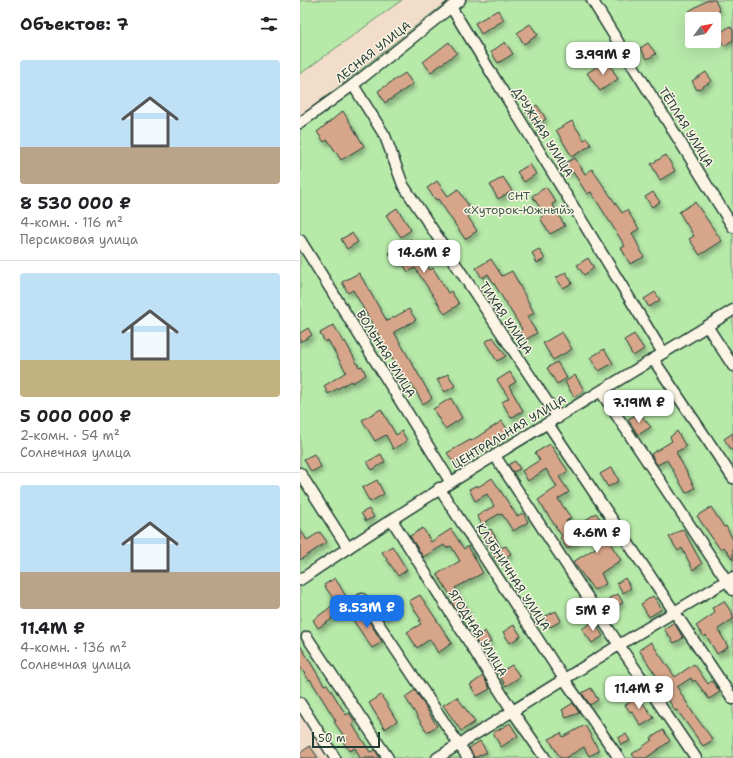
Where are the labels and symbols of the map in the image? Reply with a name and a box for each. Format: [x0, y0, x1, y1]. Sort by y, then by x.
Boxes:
north arrow [685, 12, 721, 48]
street label: ЛЕСНАЯ УЛИЦА [332, 17, 414, 86]
pin: 3.99M ₽ [566, 42, 640, 76]
street label: ДРУЖНАЯ УЛИЦА [509, 84, 577, 180]
street label: ТЁПЛАЯ УЛИЦА [655, 84, 717, 170]
park label: СНТ «Хуторок-Южный» [464, 188, 575, 218]
pin: 14.6M ₽ [387, 240, 461, 274]
street label: ТИХАЯ УЛИЦА [476, 279, 536, 358]
street label: ВОЛЬНАЯ УЛИЦА [353, 307, 420, 401]
pin: 7.19M ₽ [602, 390, 676, 424]
street label: ЦЕНТРАЛЬНАЯ УЛИЦА [449, 391, 569, 473]
street label: КЛУБНИЧНАЯ УЛИЦА [472, 520, 554, 634]
pin: 4.6M ₽ [564, 520, 630, 554]
street label: ЯГОДНАЯ УЛИЦА [445, 587, 511, 680]
pin: 8.53M ₽ [330, 595, 404, 629]
pin: 5M ₽ [569, 598, 617, 632]
pin: 11.4M ₽ [602, 676, 676, 710]
scale bar [312, 730, 380, 749]

